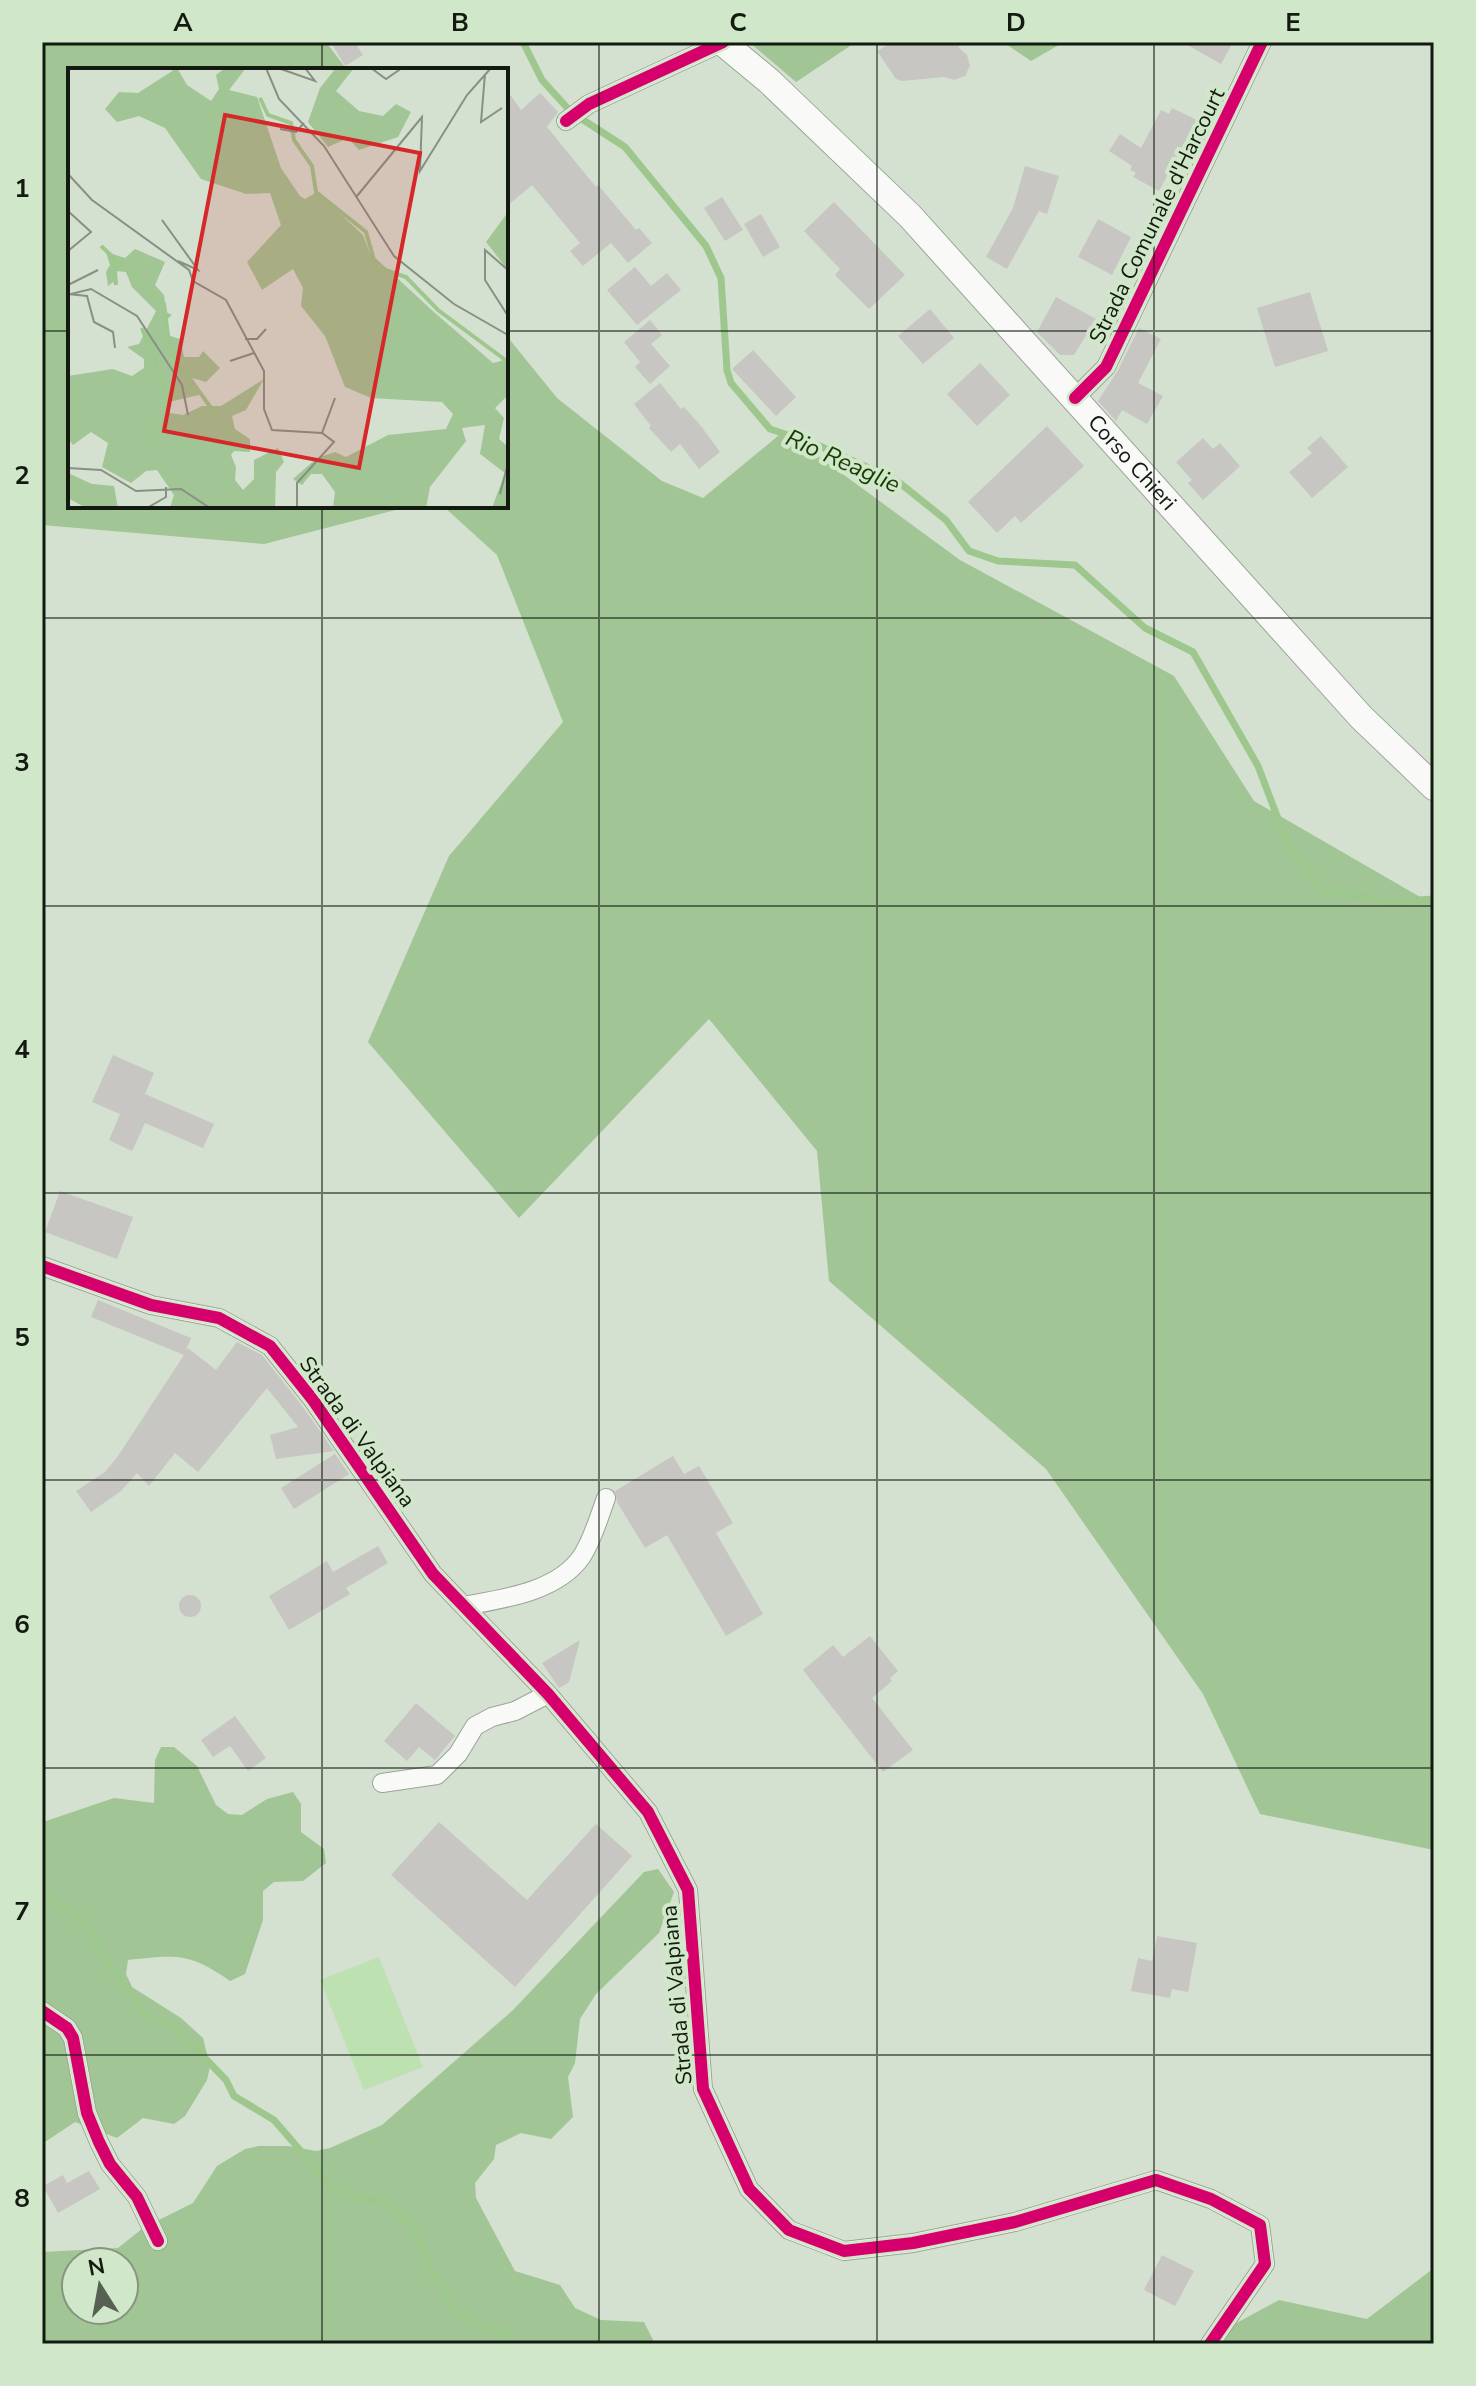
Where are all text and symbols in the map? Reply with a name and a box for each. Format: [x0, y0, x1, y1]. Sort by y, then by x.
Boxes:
text: A [173, 5, 193, 40]
text: B [451, 5, 469, 40]
text: C [729, 5, 747, 40]
text: D [1006, 5, 1026, 40]
text: E [1285, 5, 1301, 40]
inset map [68, 68, 508, 508]
street label: Strada Comunale d'Harcourt [1082, 83, 1232, 349]
text: 1 [14, 171, 30, 206]
street label: Corso Chieri [1081, 408, 1183, 517]
water label: Rio Reaglie [781, 422, 905, 501]
text: 2 [14, 458, 30, 493]
text: 3 [14, 745, 30, 780]
text: 4 [14, 1032, 30, 1067]
text: 5 [14, 1320, 30, 1355]
street label: Strada di Valpiana [292, 1350, 422, 1514]
text: 6 [14, 1607, 30, 1642]
text: 7 [14, 1894, 30, 1929]
street label: Strada di Valpiana [654, 1904, 700, 2086]
text: 8 [14, 2181, 30, 2216]
north arrow [60, 2246, 140, 2326]
text: N [85, 2251, 107, 2284]

